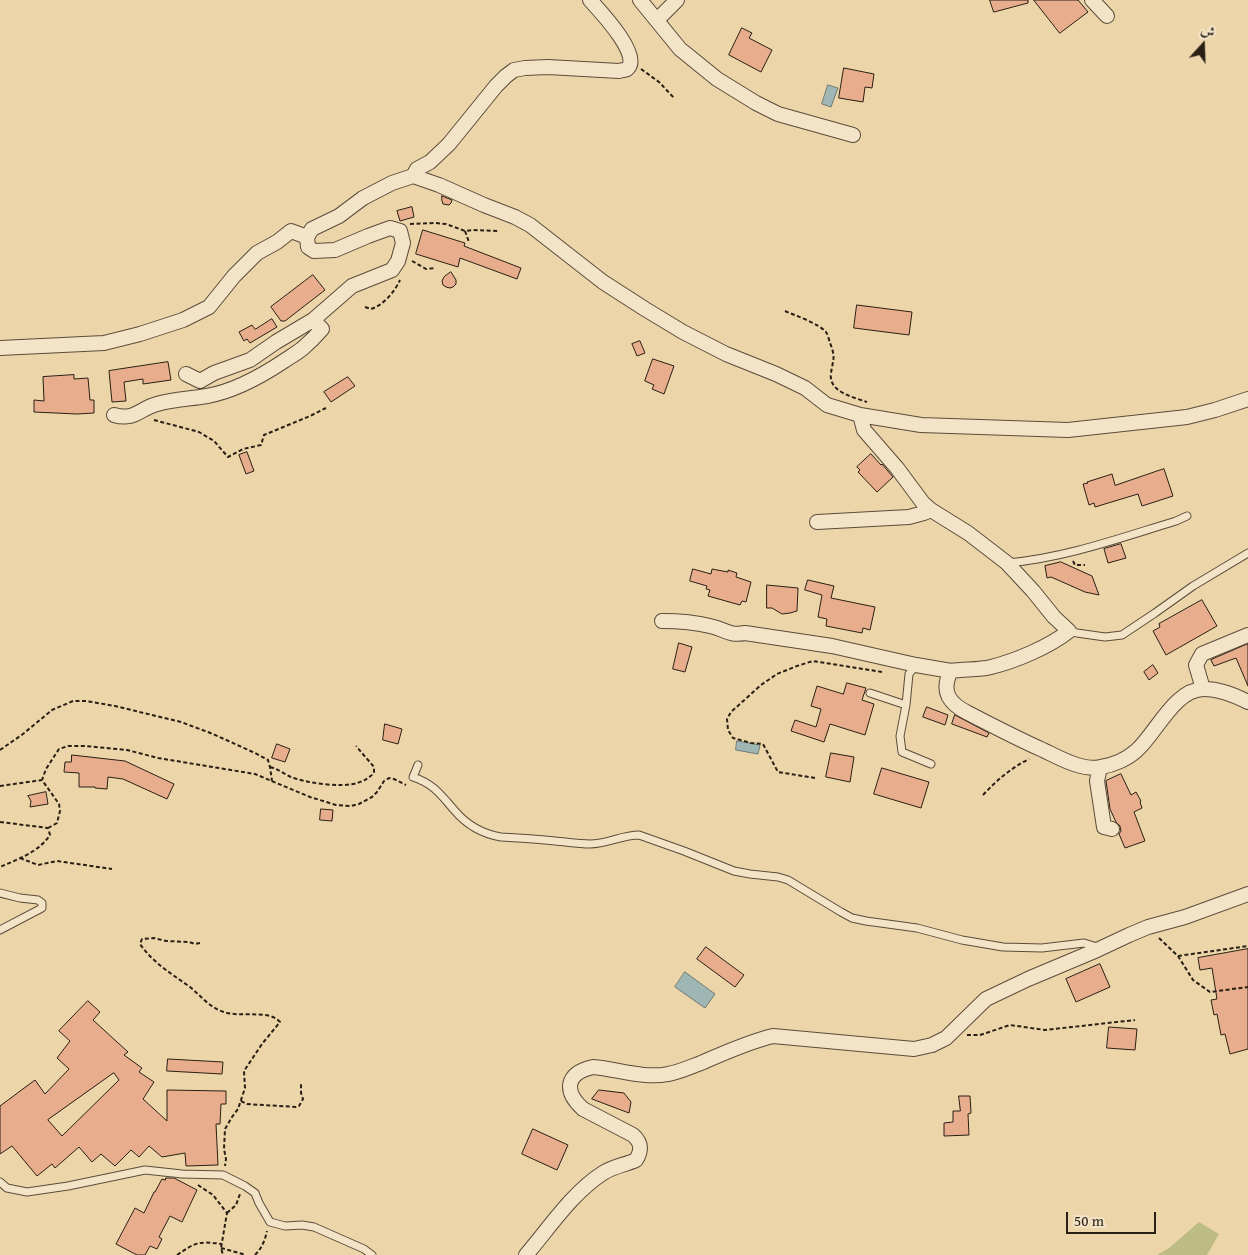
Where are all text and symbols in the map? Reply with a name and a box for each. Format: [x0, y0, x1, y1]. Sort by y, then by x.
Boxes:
text: ش [1198, 19, 1218, 43]
north arrow [1178, 20, 1228, 70]
scale bar [1068, 1202, 1158, 1234]
text: 50 m [1074, 1210, 1104, 1231]

